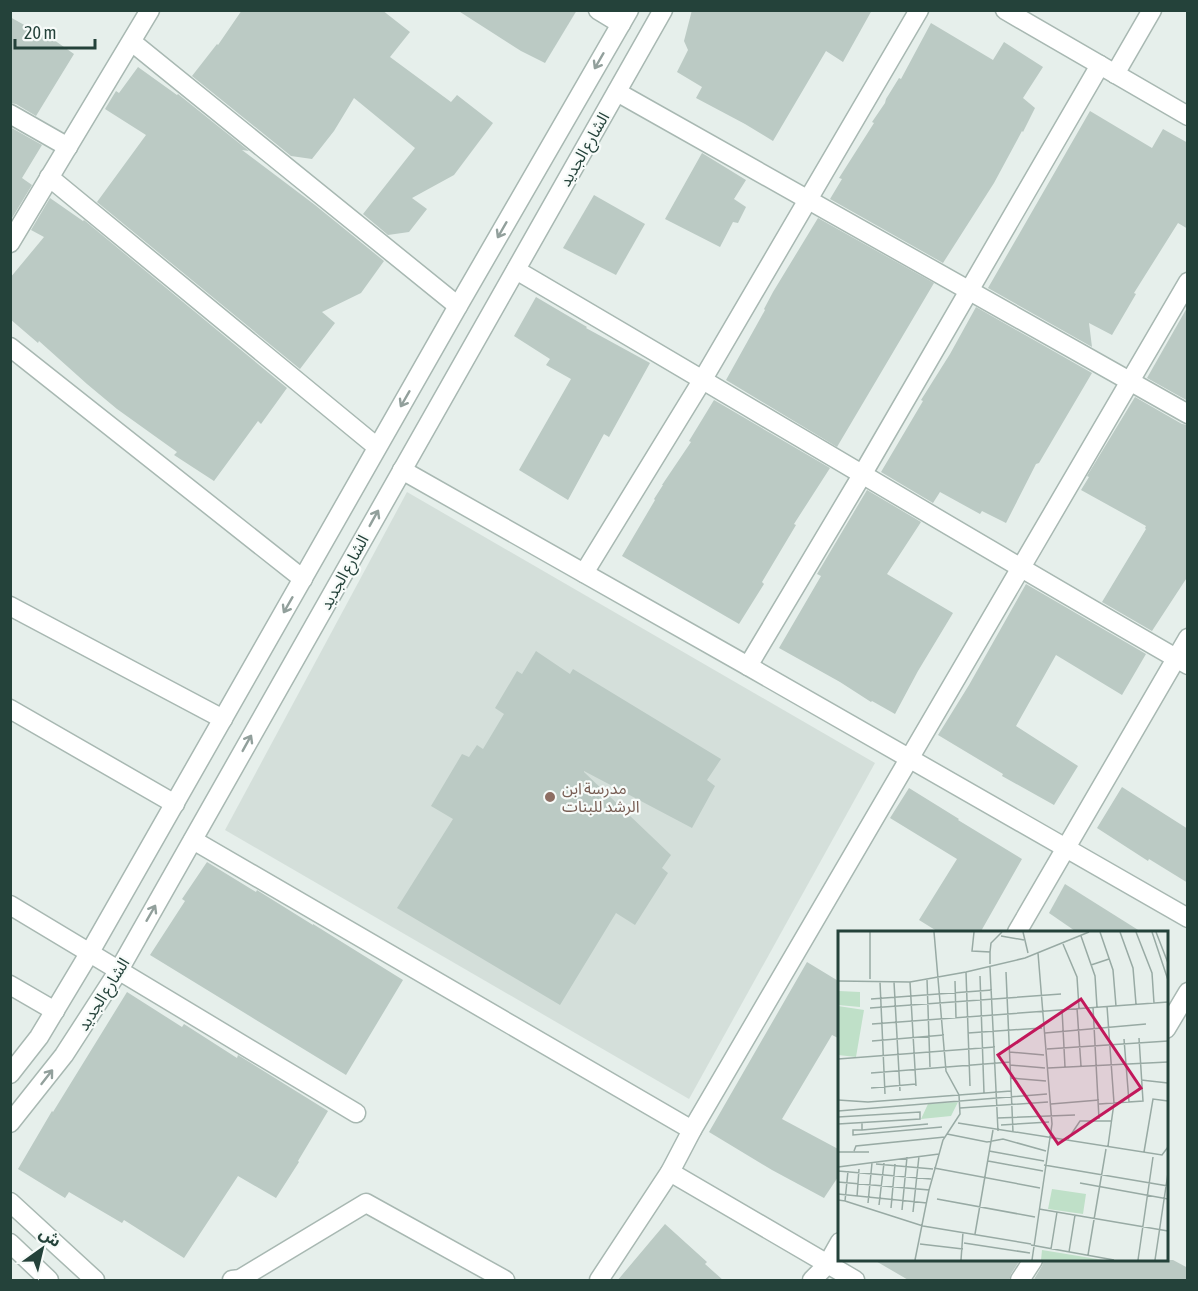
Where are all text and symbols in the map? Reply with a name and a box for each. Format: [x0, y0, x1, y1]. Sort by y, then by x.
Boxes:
scale bar [15, 12, 94, 50]
text: 20 m [24, 22, 56, 43]
one-way arrow [593, 52, 605, 69]
street label: الشارع الجديد [556, 109, 616, 191]
one-way arrow [495, 221, 507, 238]
one-way arrow [398, 390, 410, 407]
one-way arrow [369, 510, 380, 528]
street label: الشارع الجديد [316, 532, 375, 614]
one-way arrow [281, 596, 293, 613]
one-way arrow [241, 735, 253, 752]
place label: مدرسة ابن الرشد للبنات [562, 779, 640, 816]
marker: مدرسة ابن الرشد للبنات [543, 790, 557, 804]
one-way arrow [146, 905, 158, 922]
inset map [838, 931, 1168, 1261]
street label: الشارع الجديد [74, 954, 136, 1036]
one-way arrow [40, 1069, 53, 1085]
north arrow [12, 1219, 72, 1279]
text: ش [36, 1223, 65, 1251]

